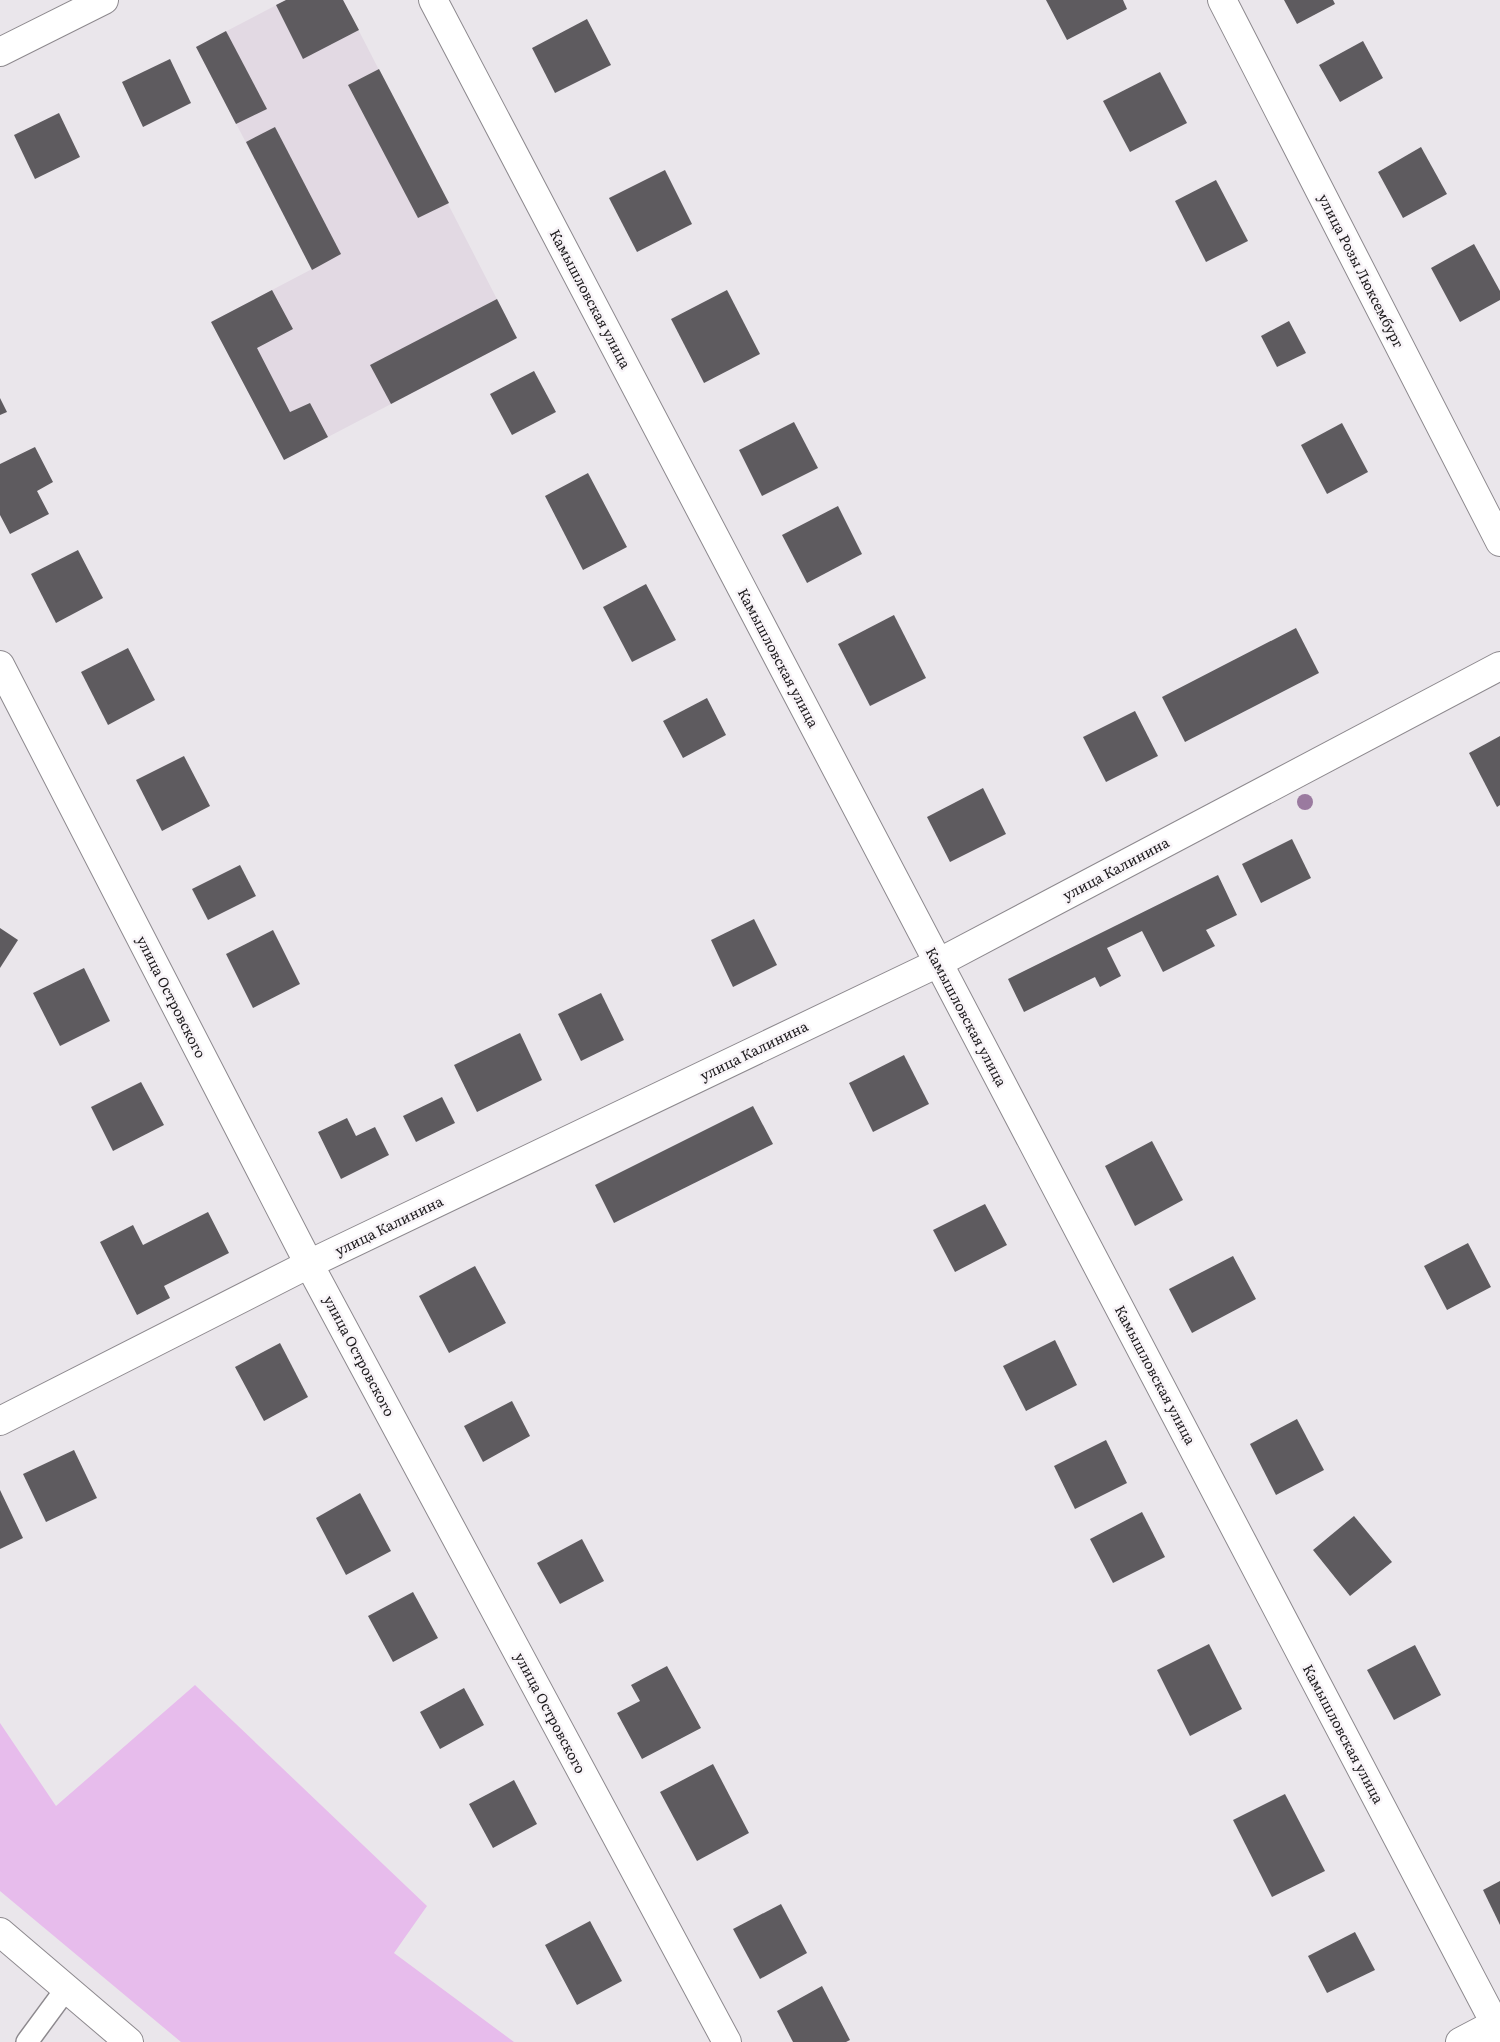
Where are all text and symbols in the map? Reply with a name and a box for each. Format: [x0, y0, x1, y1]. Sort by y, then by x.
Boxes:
street label: улица Розы Люксембург [1314, 190, 1410, 351]
street label: Камышловская улица [546, 225, 636, 372]
street label: Камышловская улица [734, 584, 824, 731]
street label: улица Калинина [1059, 831, 1173, 905]
street label: улица Островского [132, 932, 211, 1061]
street label: Камышловская улица [922, 943, 1012, 1090]
street label: улица Калинина [696, 1015, 811, 1085]
street label: улица Калинина [331, 1190, 446, 1260]
street label: улица Островского [319, 1291, 400, 1420]
street label: Камышловская улица [1111, 1301, 1201, 1448]
street label: улица Островского [510, 1648, 591, 1777]
street label: Камышловская улица [1299, 1660, 1389, 1807]

